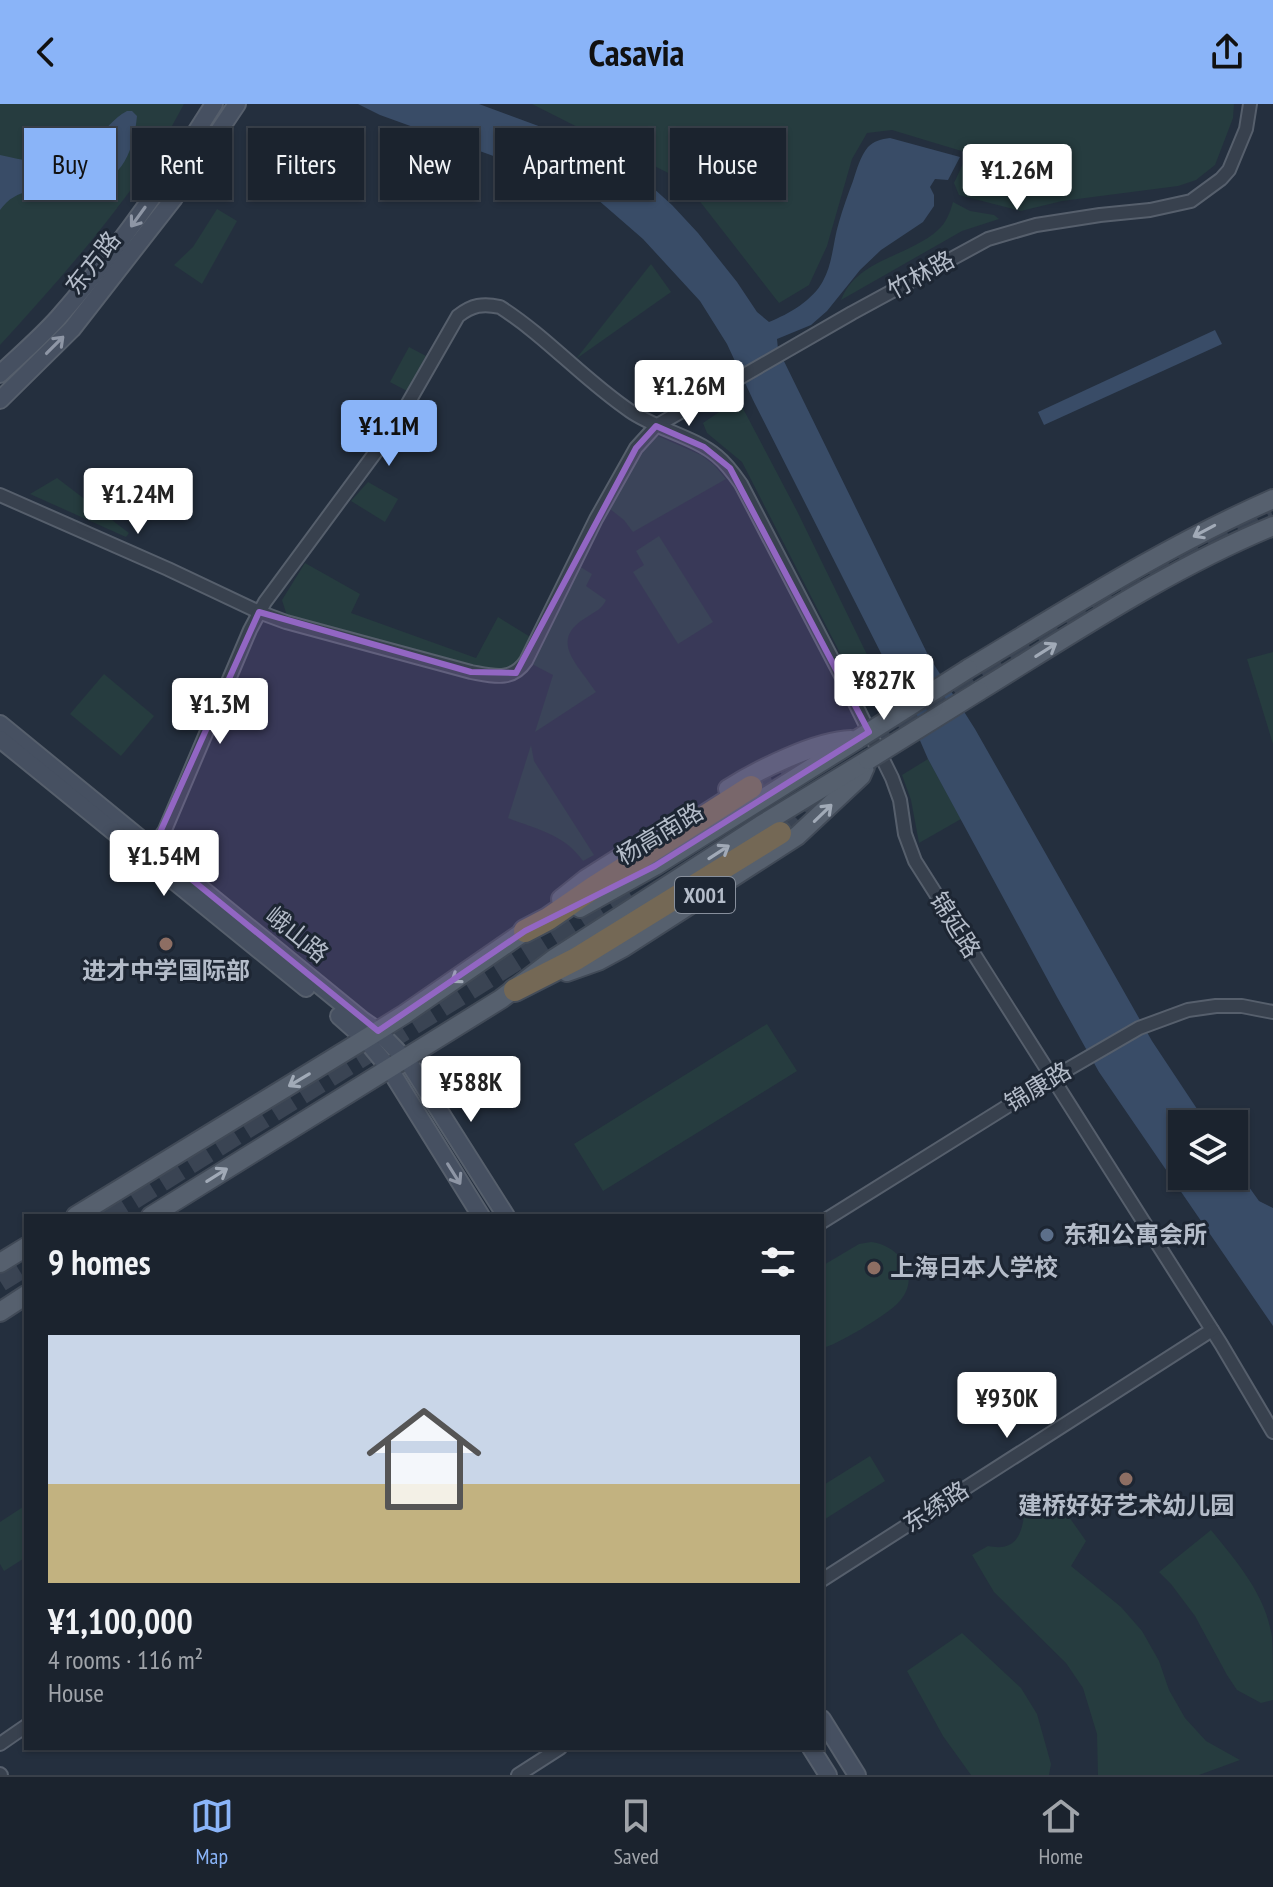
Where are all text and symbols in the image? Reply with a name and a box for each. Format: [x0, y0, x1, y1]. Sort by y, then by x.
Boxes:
text: Casavia [589, 29, 684, 76]
icon: back [24, 30, 68, 74]
icon: share [1205, 30, 1249, 74]
chip: Buy [24, 128, 116, 200]
chip: Rent [132, 128, 232, 200]
chip: Filters [248, 128, 364, 200]
chip: New [380, 128, 479, 200]
chip: Apartment [495, 128, 654, 200]
chip: House [670, 128, 786, 200]
pin: ¥1.26M [952, 144, 1082, 212]
text: ¥1.26M [981, 153, 1053, 186]
one-way arrow [129, 206, 146, 228]
street label: 东方路 [58, 225, 127, 301]
street label: 竹林路 [882, 244, 960, 306]
one-way arrow [45, 336, 65, 355]
pin: ¥1.26M [624, 360, 754, 428]
text: ¥1.26M [653, 369, 725, 402]
pin: ¥1.1M [333, 400, 445, 468]
text: ¥1.1M [359, 409, 419, 442]
pin: ¥1.24M [73, 468, 203, 536]
text: ¥1.24M [102, 477, 174, 510]
one-way arrow [1193, 523, 1216, 539]
one-way arrow [1034, 641, 1056, 658]
pin: ¥827K [828, 654, 940, 722]
text: ¥827K [852, 663, 916, 696]
pin: ¥1.3M [164, 678, 276, 746]
text: ¥1.3M [190, 687, 250, 720]
street label: 杨高南路 [611, 796, 709, 872]
one-way arrow [813, 803, 833, 822]
pin: ¥1.54M [99, 830, 229, 898]
text: ¥1.54M [128, 839, 200, 872]
one-way arrow [707, 844, 729, 861]
road number: X001 [675, 877, 735, 913]
street label: 锦延路 [923, 886, 988, 963]
street label: 峨山路 [260, 900, 335, 969]
marker: 进才中学国际部 [157, 935, 175, 953]
place label: 进才中学国际部 [82, 955, 250, 986]
one-way arrow [450, 967, 472, 983]
street label: 锦康路 [999, 1055, 1077, 1118]
pin: ¥588K [415, 1056, 527, 1124]
text: ¥588K [439, 1065, 503, 1098]
one-way arrow [288, 1072, 311, 1088]
map controls [1168, 1110, 1248, 1190]
button: layers [1168, 1110, 1248, 1190]
one-way arrow [447, 1162, 463, 1185]
one-way arrow [205, 1166, 228, 1182]
place label: 东和公寓会所 [1063, 1219, 1207, 1250]
marker: 东和公寓会所 [1038, 1226, 1056, 1244]
text: 9 homes [48, 1240, 151, 1284]
icon: filters [756, 1240, 800, 1284]
place label: 上海日本人学校 [890, 1252, 1058, 1283]
marker: 上海日本人学校 [865, 1259, 883, 1277]
pin: ¥930K [951, 1372, 1063, 1440]
text: ¥930K [975, 1381, 1039, 1414]
icon: home [352, 1387, 496, 1531]
marker: 建桥好好艺术幼儿园 [1117, 1470, 1135, 1488]
street label: 东绣路 [897, 1474, 974, 1539]
place label: 建桥好好艺术幼儿园 [1018, 1490, 1234, 1521]
text: ¥1,100,000 [48, 1599, 193, 1643]
text: 4 rooms · 116 m² [48, 1643, 203, 1676]
text: House [48, 1676, 104, 1709]
tab: Map [190, 1794, 234, 1870]
tab: Saved [613, 1794, 659, 1870]
tab: Home [1038, 1794, 1083, 1870]

